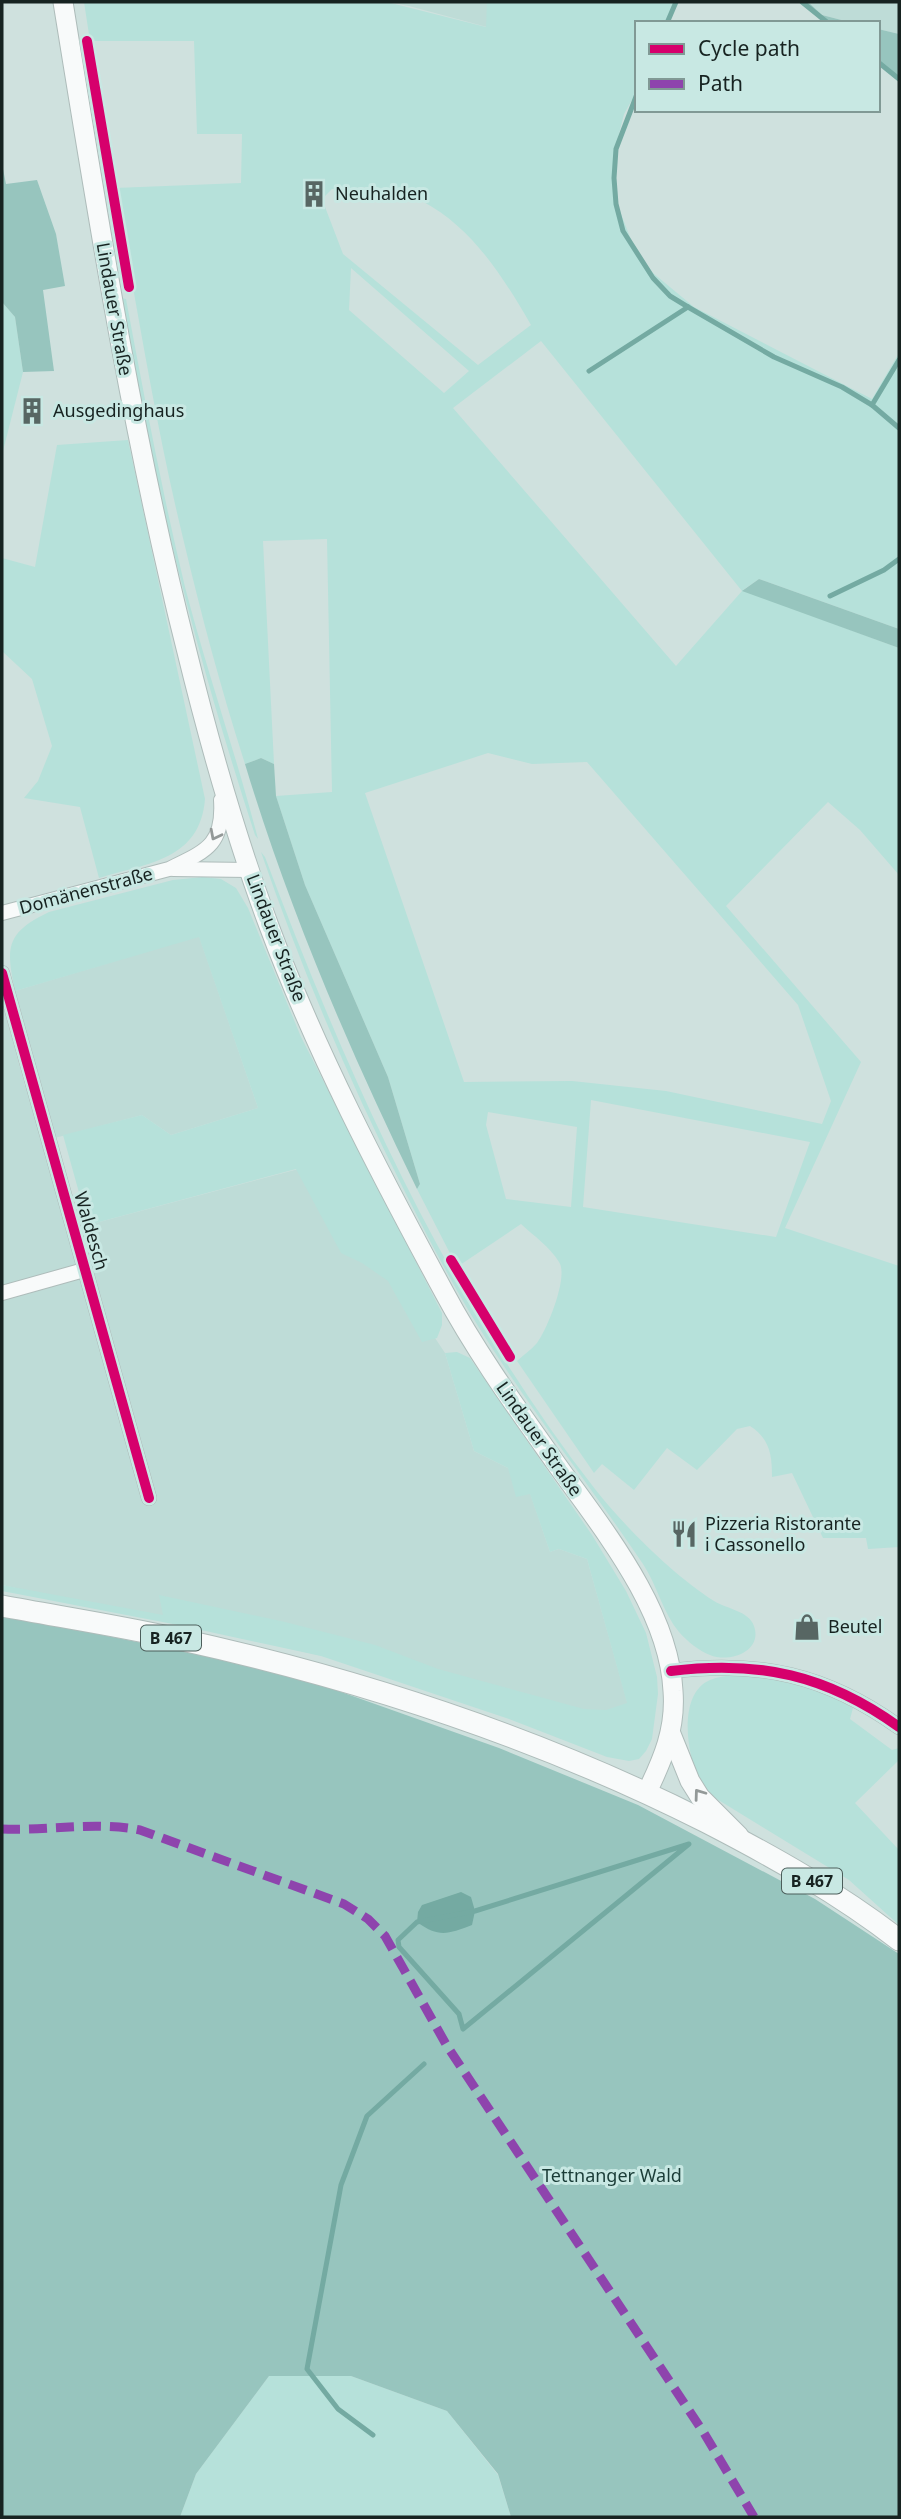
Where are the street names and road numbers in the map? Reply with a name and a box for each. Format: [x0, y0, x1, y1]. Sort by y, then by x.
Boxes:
street label: Lindauer Straße [91, 240, 139, 377]
street label: Domänenstraße [16, 861, 155, 919]
street label: Lindauer Straße [242, 870, 312, 1005]
street label: Waldesch [69, 1189, 115, 1273]
street label: Lindauer Straße [491, 1376, 588, 1501]
road number: B 467 [141, 1626, 201, 1650]
road number: B 467 [782, 1868, 842, 1894]

